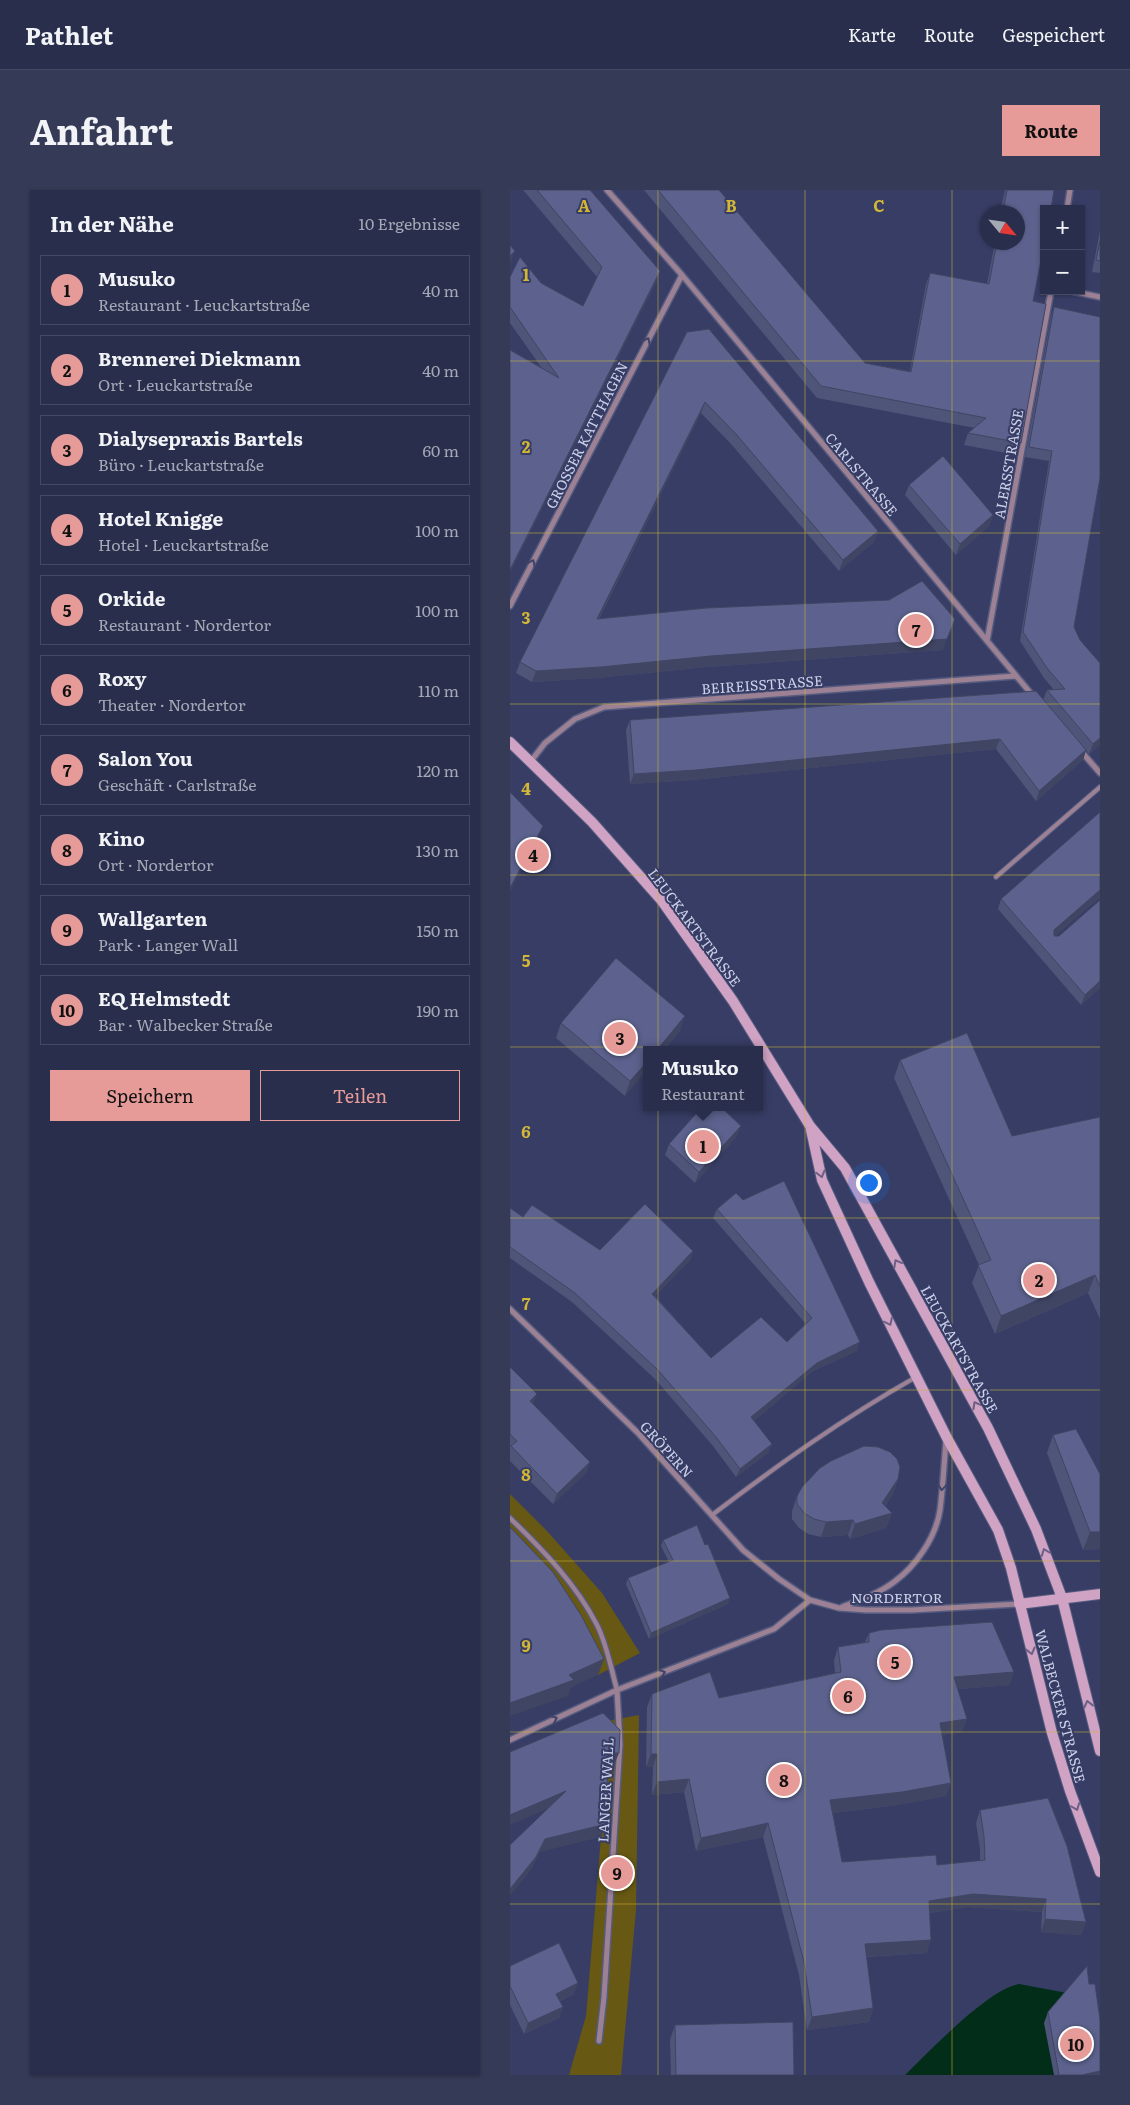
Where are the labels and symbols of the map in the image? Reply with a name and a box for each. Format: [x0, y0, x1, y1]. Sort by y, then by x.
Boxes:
text: A [578, 193, 590, 217]
text: B [725, 193, 737, 217]
text: C [873, 193, 885, 217]
north arrow [980, 205, 1025, 250]
text: 1 [523, 262, 530, 286]
one-way arrow [641, 337, 651, 346]
street label: GROSSER KATTHAGEN [540, 358, 632, 512]
street label: ALERSSTRASSE [989, 408, 1028, 520]
street label: CARLSTRASSE [821, 428, 903, 520]
text: 2 [522, 434, 531, 458]
one-way arrow [526, 559, 536, 568]
text: 3 [522, 605, 531, 629]
pin: 7 [900, 611, 932, 649]
street label: BEIREISSTRASSE [701, 670, 823, 698]
text: 4 [521, 776, 531, 800]
pin: 4 [517, 836, 549, 874]
street label: LEUCKARTSTRASSE [644, 864, 746, 990]
text: 5 [522, 948, 531, 972]
pin: 3 [604, 1019, 636, 1057]
text: 6 [521, 1119, 531, 1143]
pin: 1 [687, 1127, 719, 1165]
one-way arrow [815, 1169, 826, 1178]
your location [856, 1170, 882, 1196]
one-way arrow [894, 1260, 904, 1269]
pin: 2 [1023, 1261, 1055, 1299]
street label: LEUCKARTSTRASSE [917, 1282, 1003, 1417]
text: 7 [522, 1291, 531, 1315]
one-way arrow [882, 1316, 892, 1325]
one-way arrow [972, 1402, 982, 1411]
street label: GRÖPERN [636, 1416, 698, 1482]
text: 8 [521, 1462, 531, 1486]
one-way arrow [937, 1483, 948, 1491]
one-way arrow [1041, 1549, 1051, 1557]
street label: NORDERTOR [851, 1587, 943, 1607]
street label: WALBECKER STRASSE [1031, 1627, 1091, 1785]
text: 9 [521, 1633, 531, 1657]
pin: 5 [879, 1643, 911, 1681]
one-way arrow [1026, 1646, 1036, 1654]
one-way arrow [657, 1668, 666, 1679]
pin: 6 [832, 1677, 864, 1715]
one-way arrow [1083, 1700, 1094, 1709]
one-way arrow [549, 1715, 558, 1725]
street label: LANGER WALL [592, 1737, 618, 1843]
pin: 8 [768, 1761, 800, 1799]
one-way arrow [1070, 1802, 1080, 1811]
pin: 9 [601, 1854, 633, 1892]
pin: 10 [1060, 2025, 1092, 2063]

